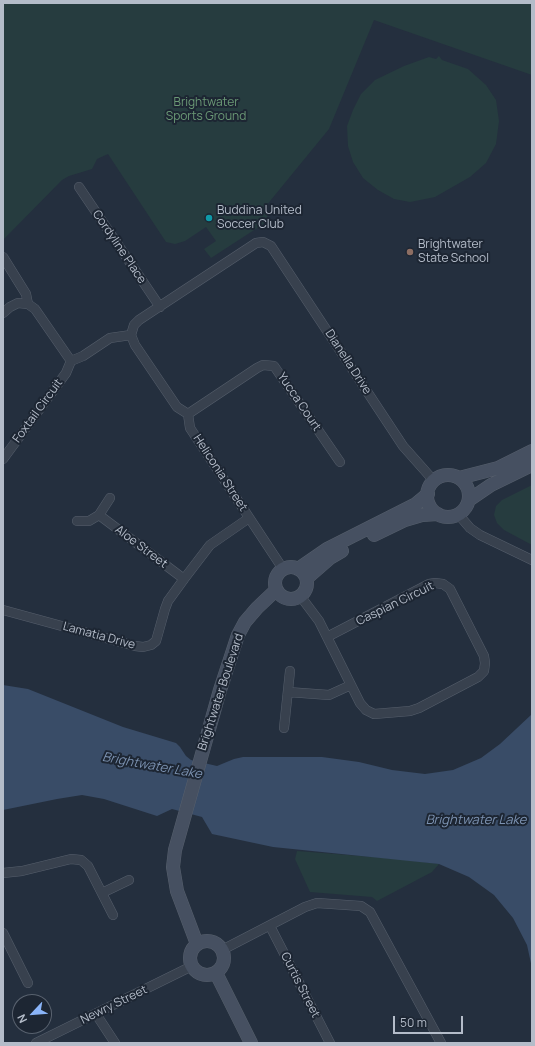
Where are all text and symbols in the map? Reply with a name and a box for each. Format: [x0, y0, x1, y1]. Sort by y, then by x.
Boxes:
park label: Brightwater Sports Ground [166, 96, 246, 124]
place label: Buddina United Soccer Club [217, 204, 302, 232]
street label: Cordyline Place [89, 207, 149, 287]
marker: Buddina United Soccer Club [204, 213, 214, 223]
place label: Brightwater State School [418, 238, 489, 266]
marker: Brightwater State School [405, 247, 415, 257]
street label: Dianella Drive [322, 327, 374, 397]
street label: Yucca Court [274, 370, 324, 434]
street label: Foxtail Circuit [10, 376, 66, 446]
street label: Heliconia Street [190, 432, 250, 514]
street label: Aloe Street [112, 523, 170, 571]
street label: Caspian Circuit [354, 579, 436, 629]
street label: Lamatia Drive [61, 619, 137, 653]
street label: Brightwater Boulevard [195, 632, 247, 752]
water label: Brightwater Lake [101, 750, 203, 782]
water label: Brightwater Lake [426, 812, 526, 828]
street label: Curtis Street [277, 950, 323, 1020]
street label: Newry Street [78, 983, 150, 1027]
north arrow [12, 994, 52, 1034]
scale bar [395, 1008, 465, 1034]
text: N [13, 1012, 30, 1026]
text: 50 m [400, 1014, 427, 1031]

